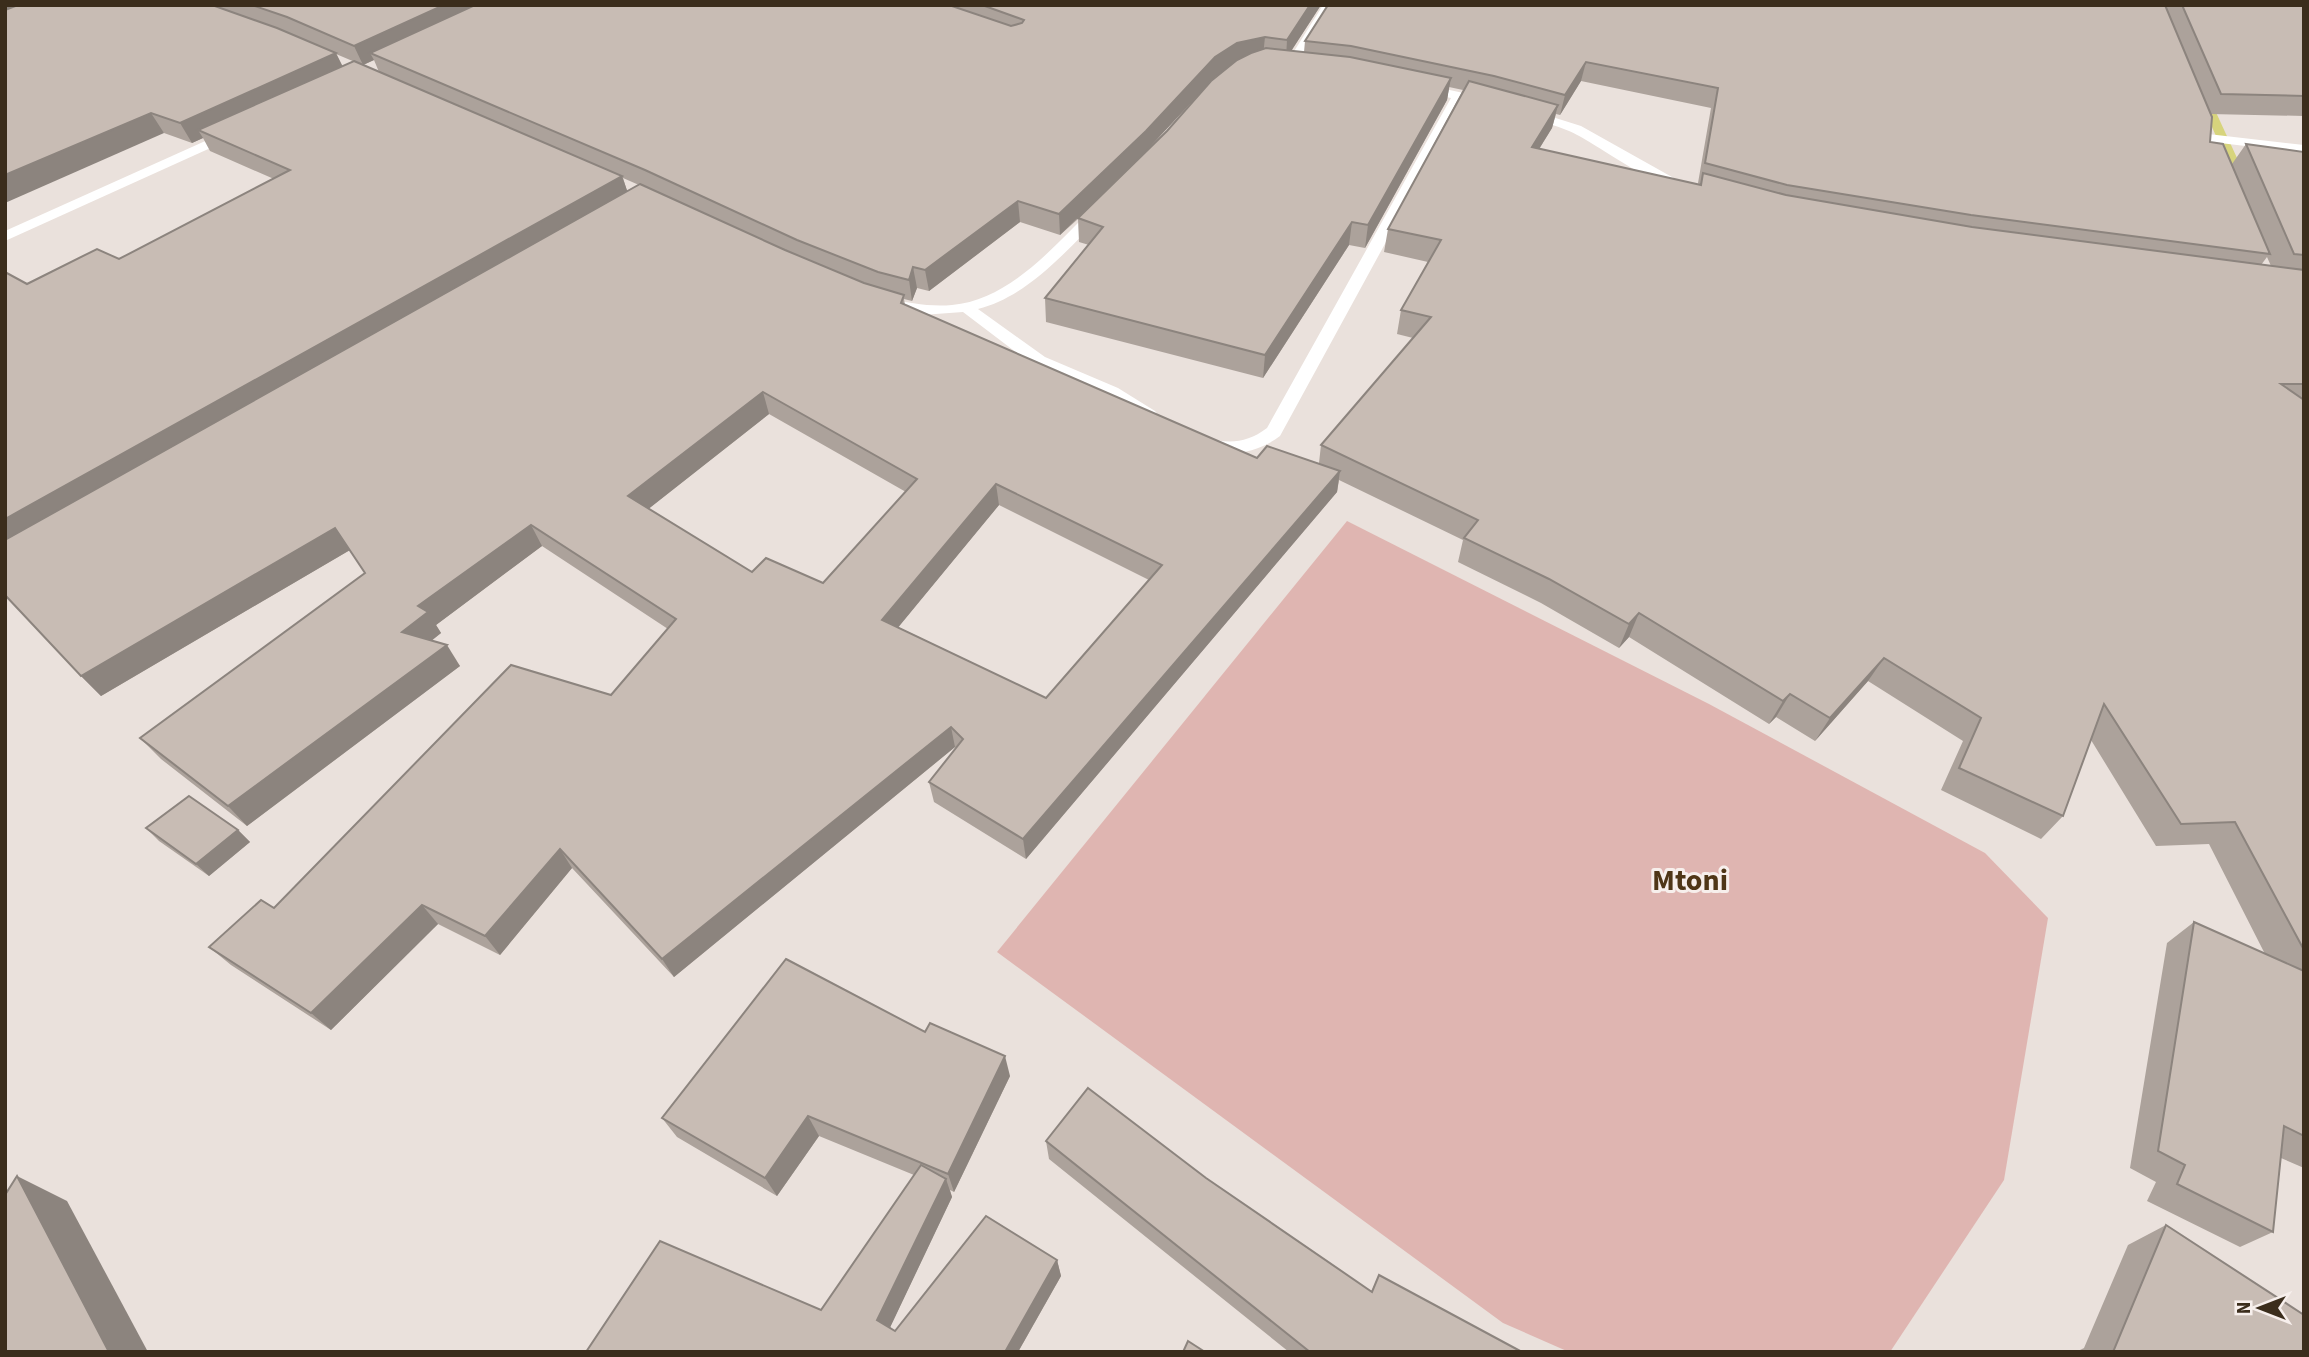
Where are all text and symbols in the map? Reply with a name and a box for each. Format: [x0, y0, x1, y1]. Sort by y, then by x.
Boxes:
district label: Mtoni [1652, 859, 1728, 902]
north arrow [2225, 1273, 2295, 1343]
text: N [2231, 1302, 2258, 1314]

